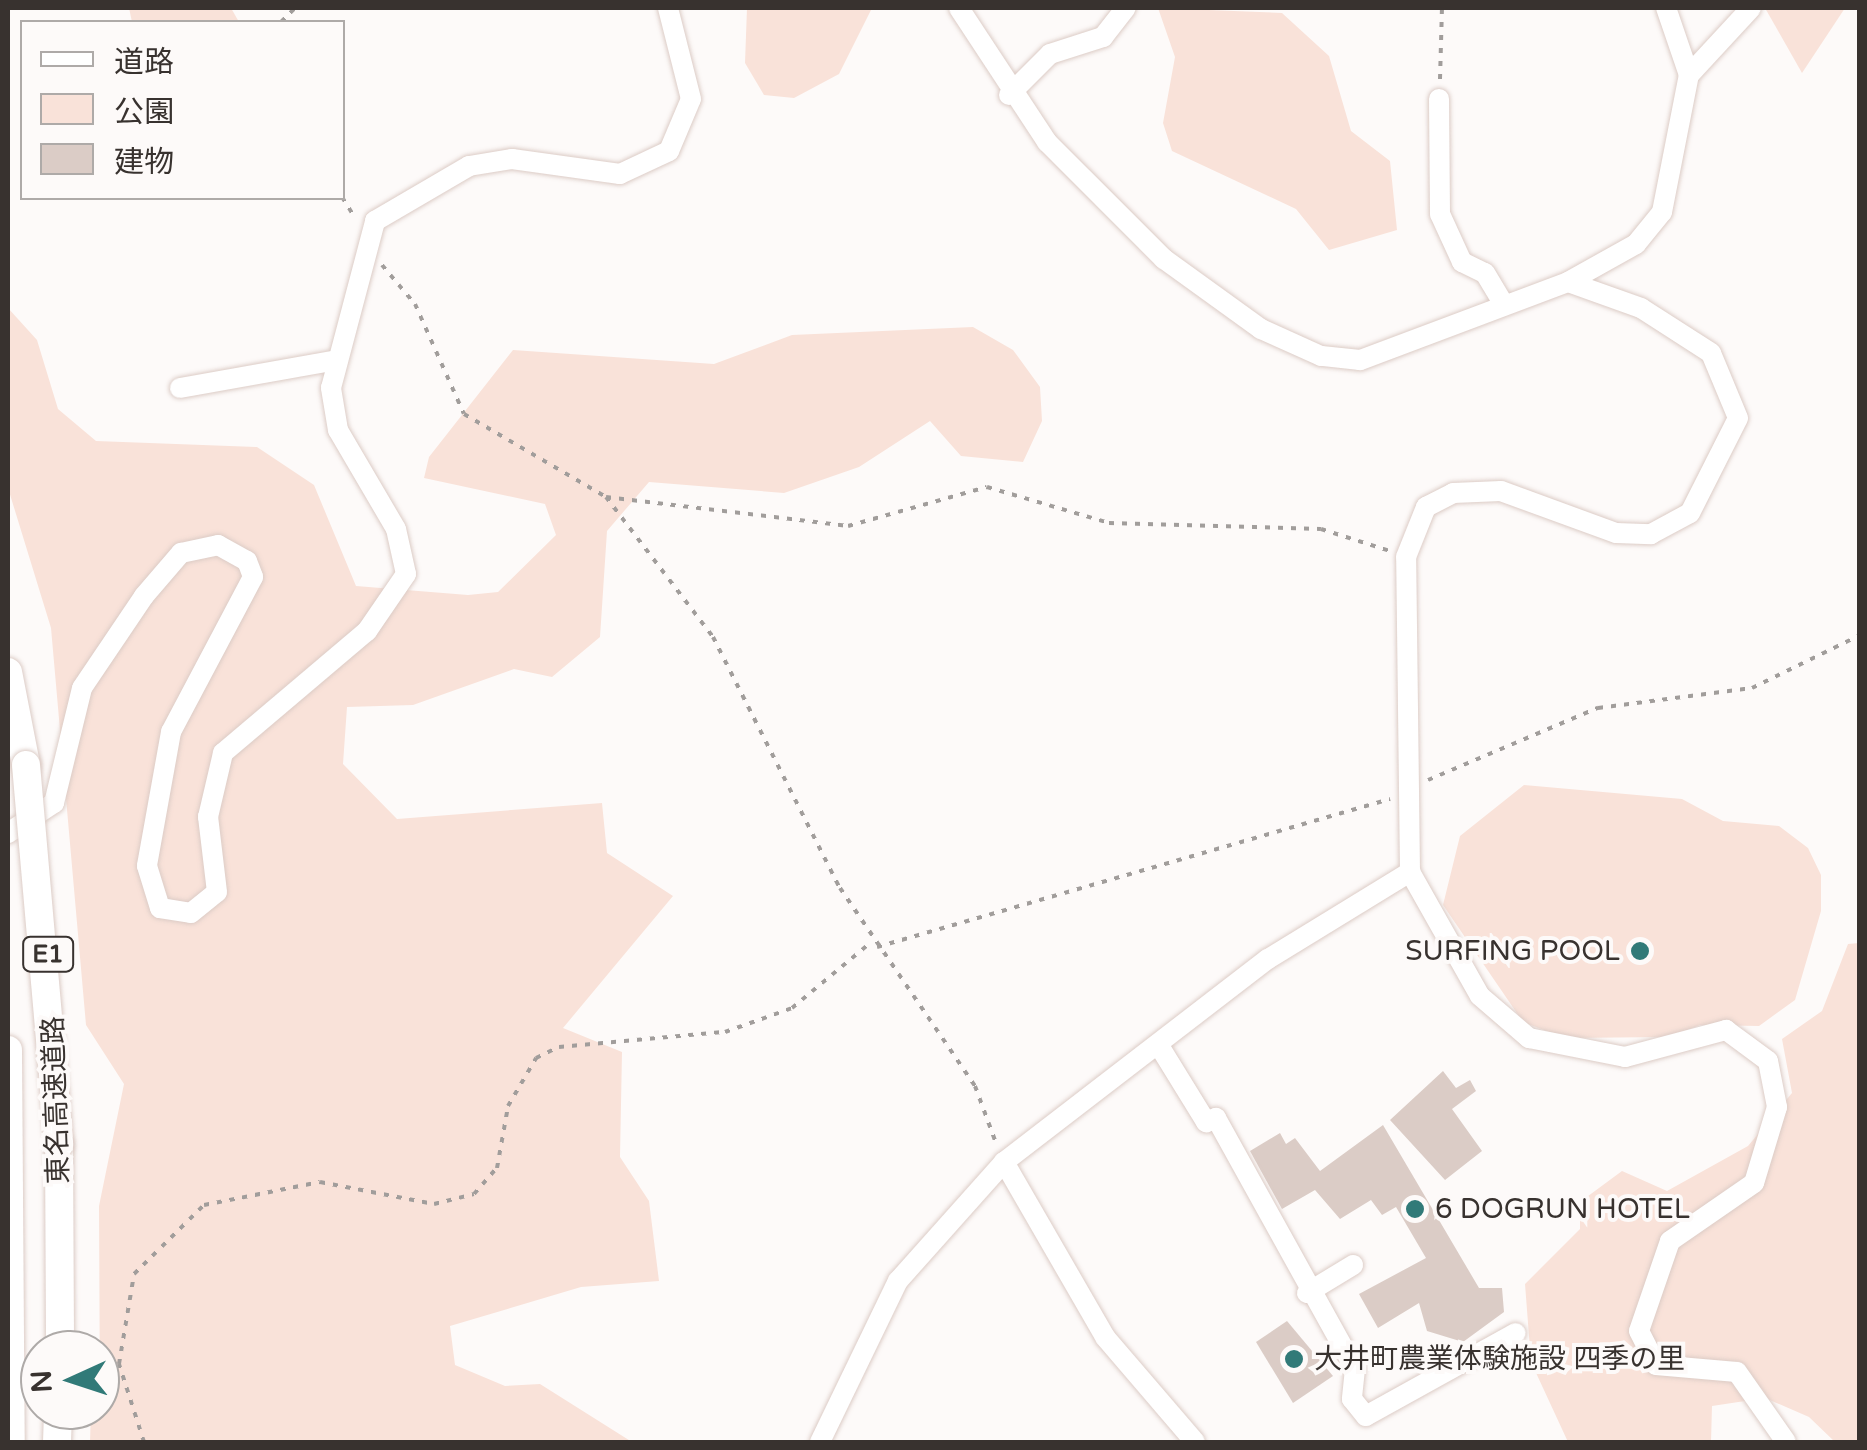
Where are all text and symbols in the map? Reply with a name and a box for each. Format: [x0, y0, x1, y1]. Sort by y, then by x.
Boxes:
legend [20, 20, 345, 200]
text: 道路 [114, 44, 174, 81]
text: 公園 [114, 94, 174, 131]
text: 建物 [114, 144, 174, 181]
road number: E1 [20, 934, 76, 974]
place label: SURFING POOL [1405, 934, 1620, 968]
marker: SURFING POOL [1629, 940, 1651, 962]
street label: 東名高速道路 [36, 1015, 76, 1185]
place label: 6 DOGRUN HOTEL [1435, 1192, 1690, 1226]
marker: 6 DOGRUN HOTEL [1404, 1198, 1426, 1220]
north arrow [20, 1330, 120, 1430]
place label: 大井町農業体験施設 四季の里 [1314, 1342, 1685, 1376]
marker: 大井町農業体験施設 四季の里 [1283, 1348, 1305, 1370]
text: N [24, 1369, 60, 1394]

